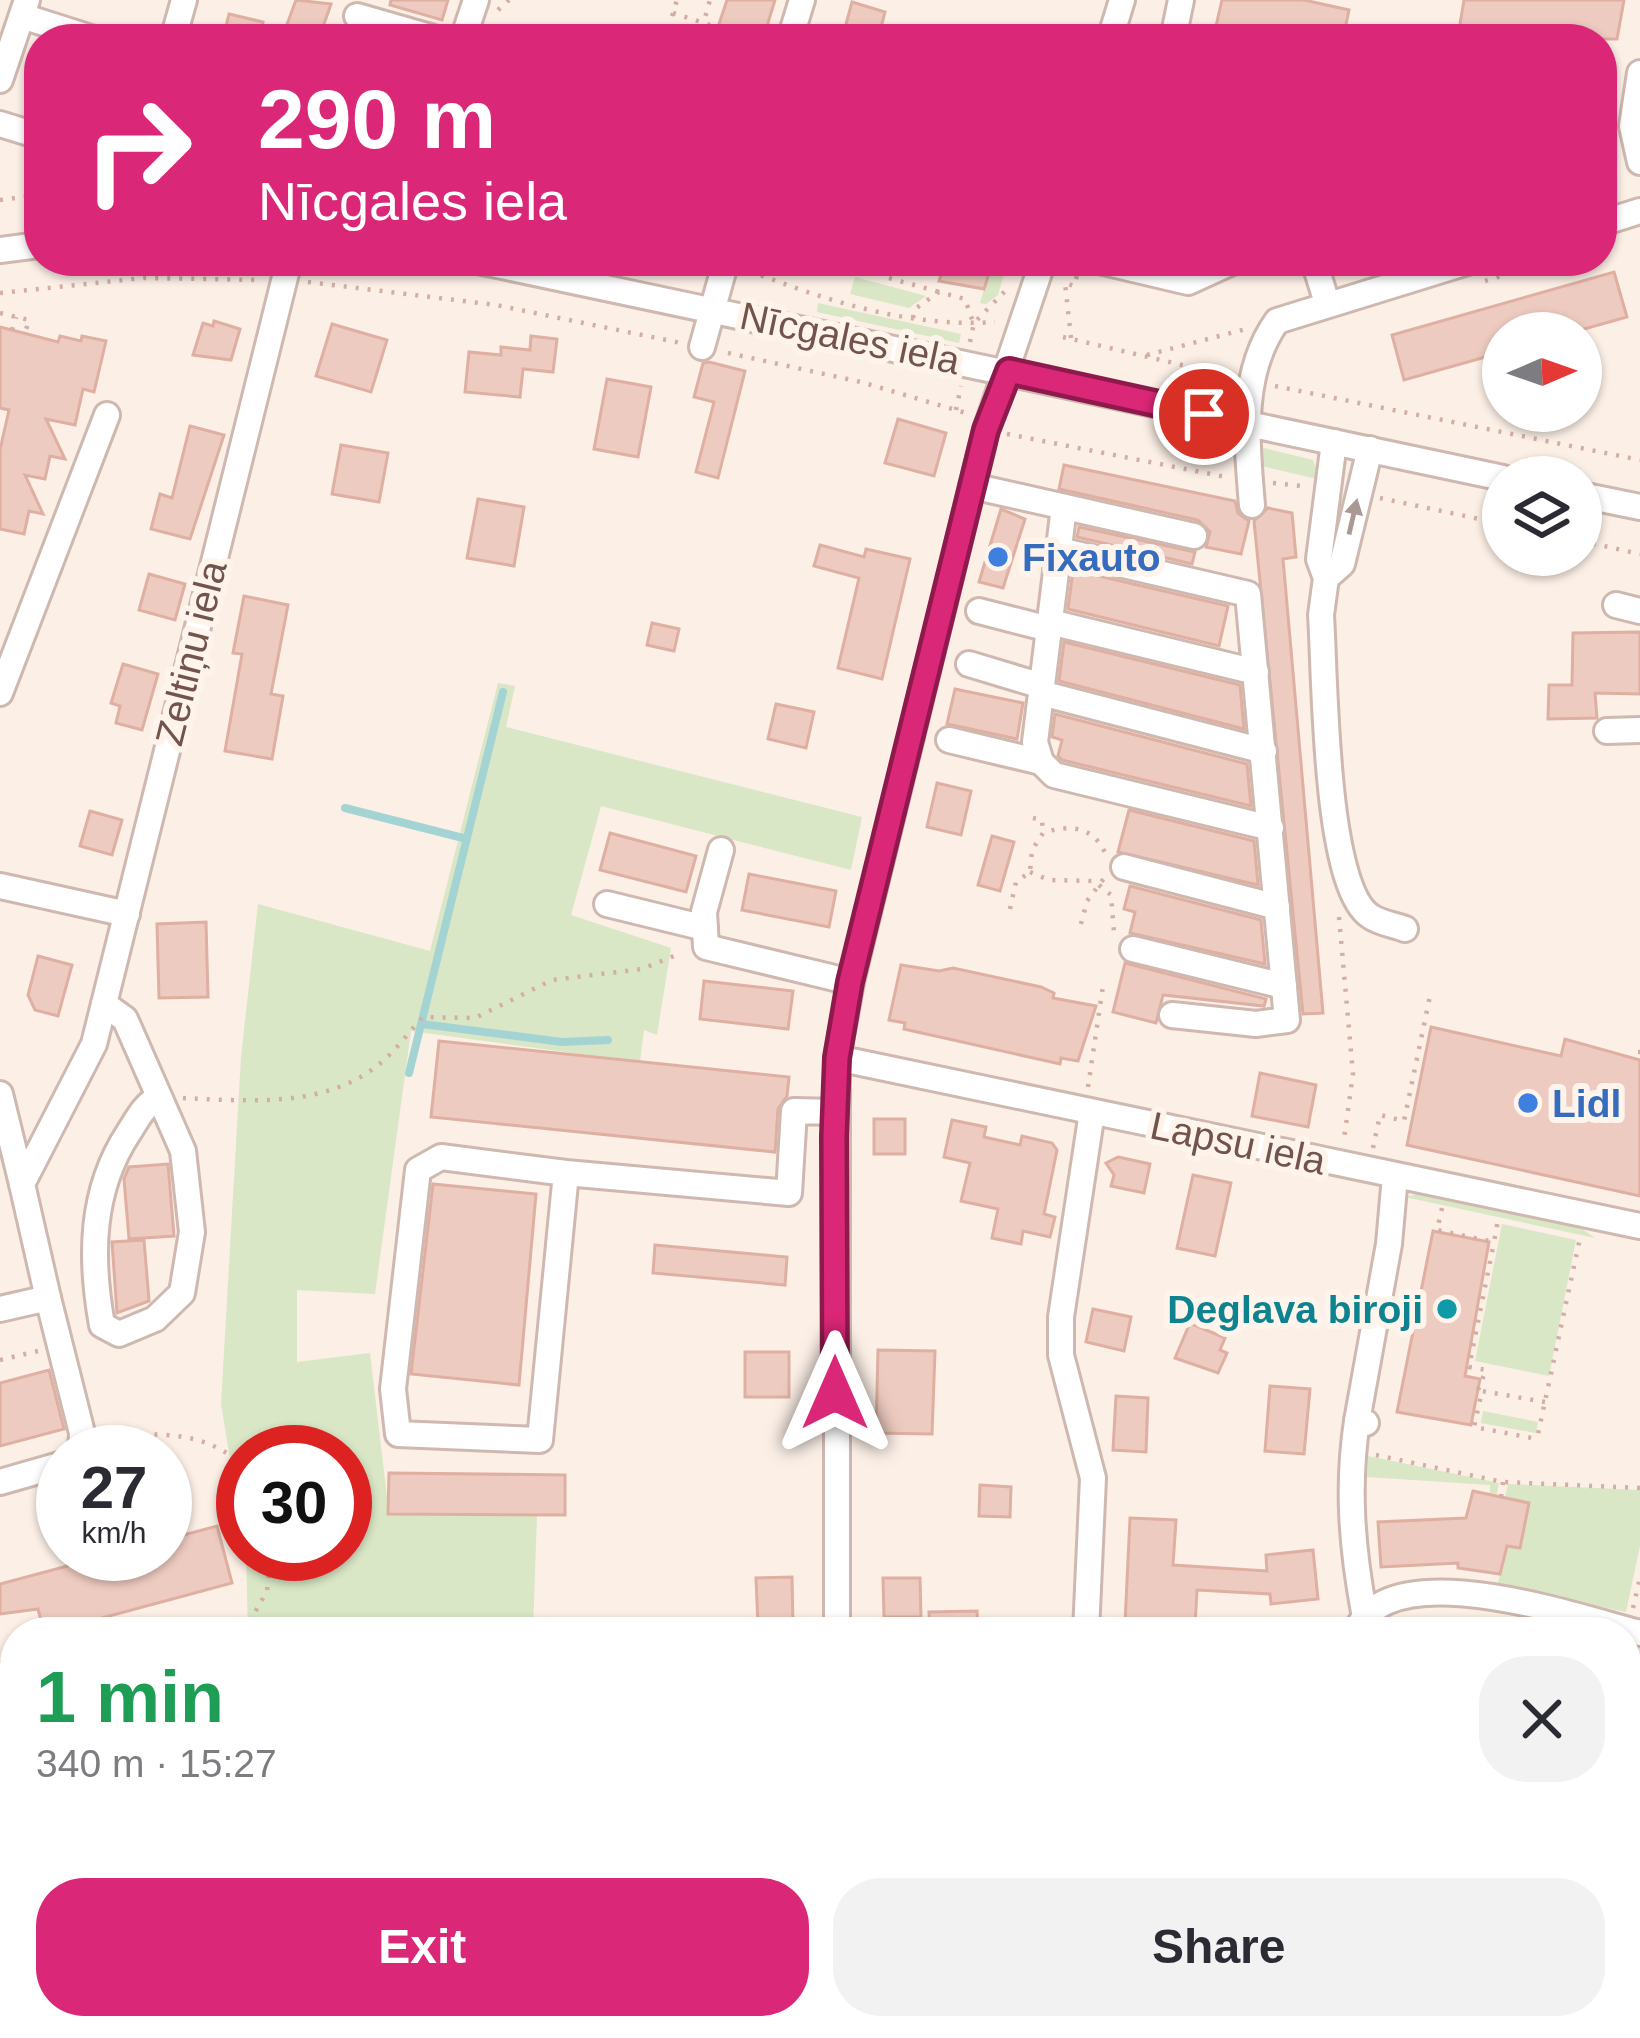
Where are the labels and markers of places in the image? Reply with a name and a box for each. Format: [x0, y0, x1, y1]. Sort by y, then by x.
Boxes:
pin [1153, 363, 1255, 465]
place label: Fixauto [1022, 536, 1161, 579]
marker: Fixauto [985, 544, 1011, 570]
place label: Lidl [1552, 1082, 1621, 1125]
marker: Lidl [1515, 1090, 1541, 1116]
place label: Deglava biroji [1167, 1288, 1423, 1331]
marker: Deglava biroji [1434, 1296, 1460, 1322]

